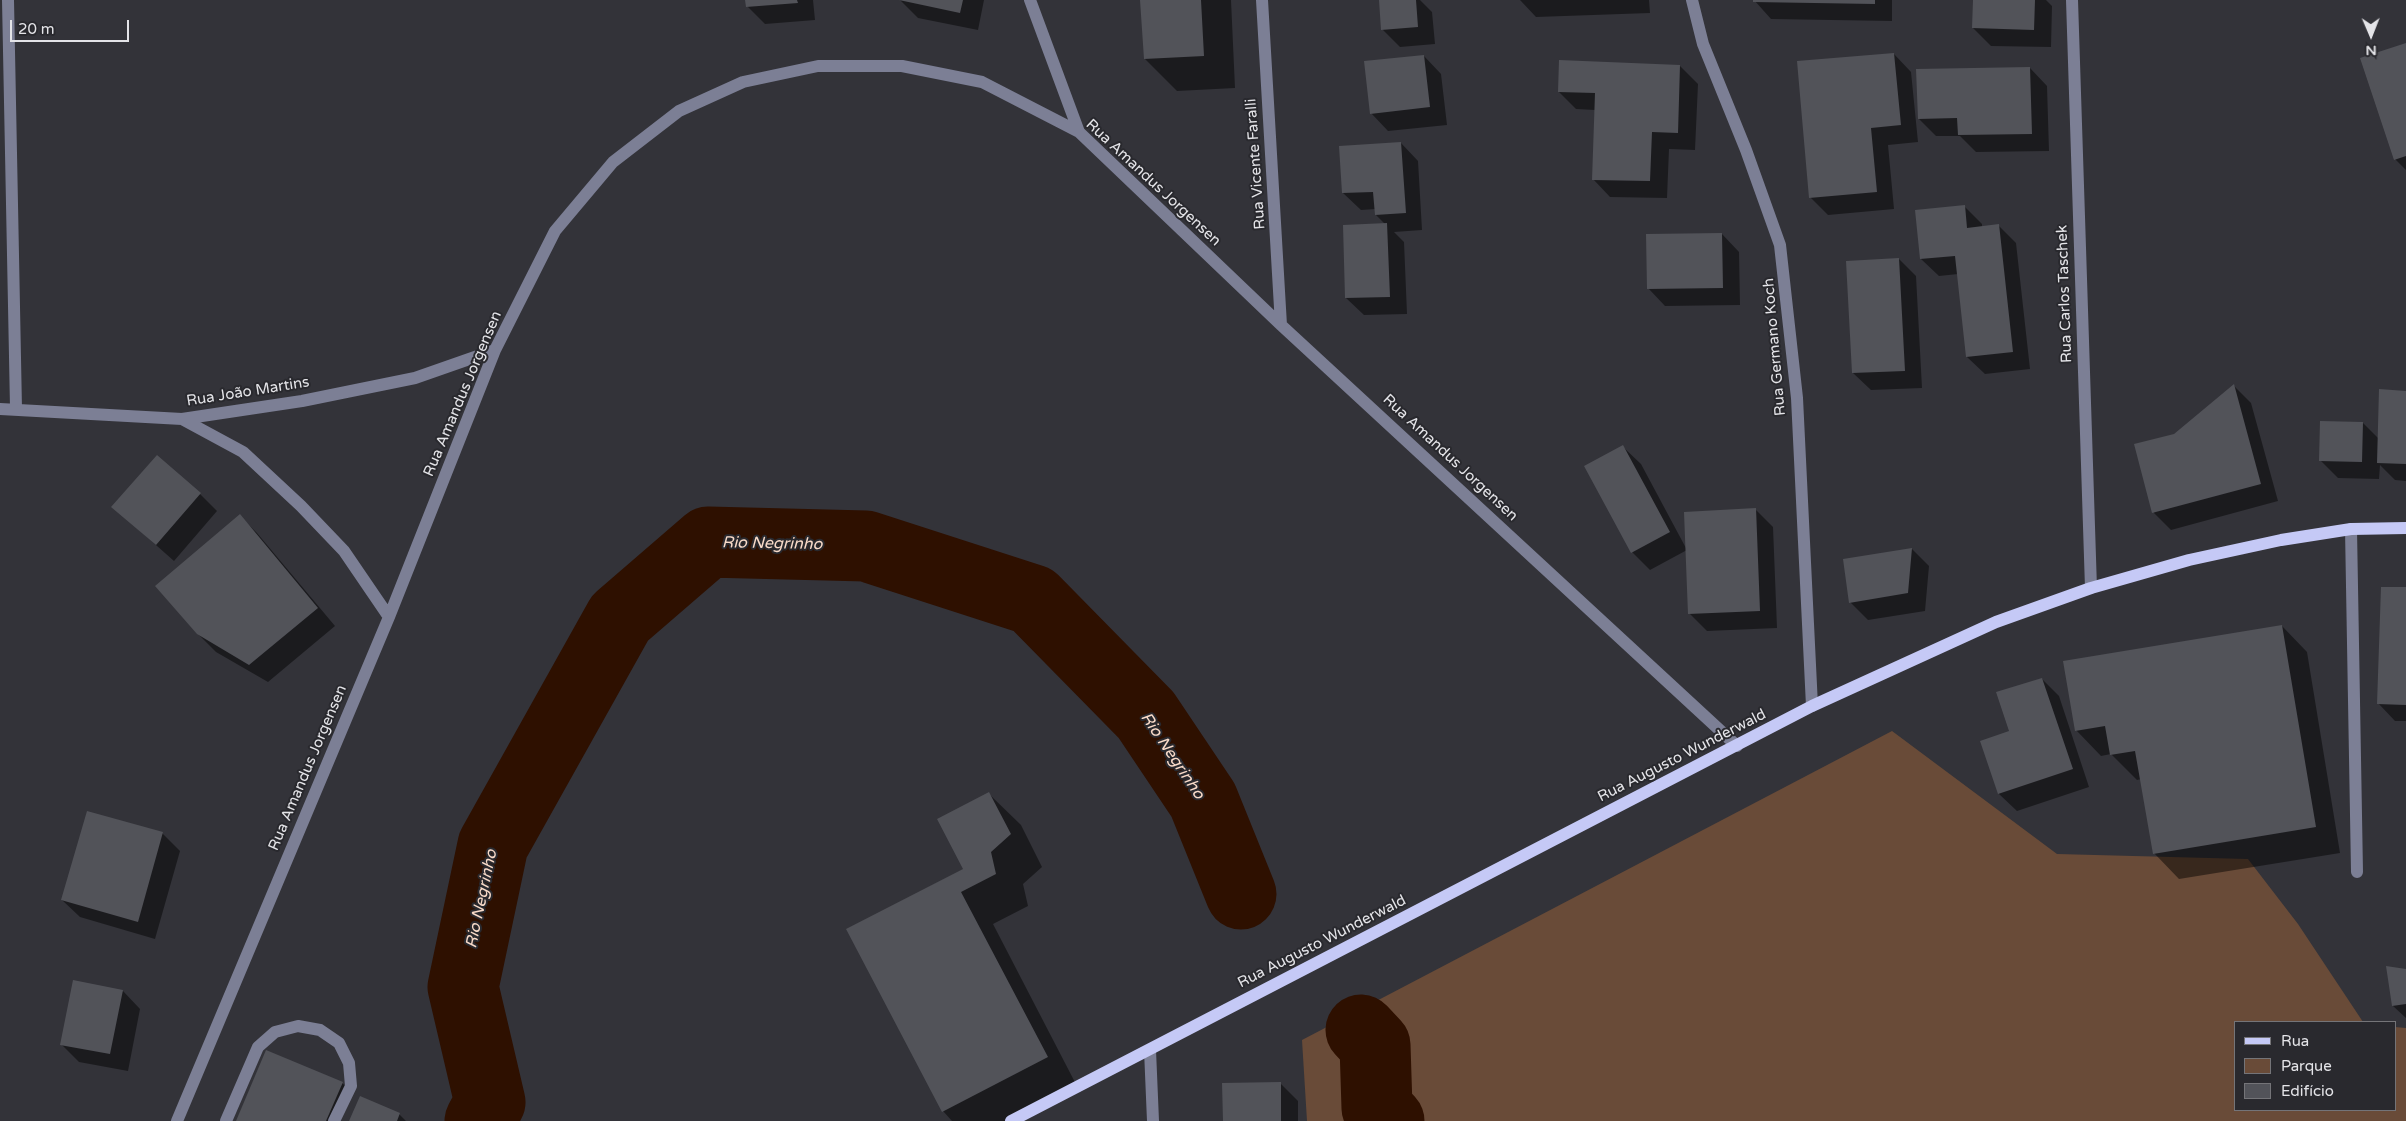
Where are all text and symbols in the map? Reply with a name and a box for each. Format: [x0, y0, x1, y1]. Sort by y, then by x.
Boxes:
scale bar [12, 10, 131, 42]
north arrow [2346, 10, 2396, 60]
text: 20 m [18, 20, 55, 38]
text: N [2365, 42, 2377, 59]
street label: Rua Vicente Faralli [1242, 98, 1270, 230]
street label: Rua Amandus Jorgensen [1082, 116, 1224, 250]
street label: Rua Carlos Taschek [2054, 225, 2076, 363]
street label: Rua Germano Koch [1760, 277, 1790, 417]
street label: Rua Amandus Jorgensen [420, 309, 506, 479]
street label: Rua João Martins [185, 373, 311, 411]
street label: Rua Amandus Jorgensen [1379, 391, 1521, 525]
water label: Rio Negrinho [722, 534, 822, 554]
street label: Rua Amandus Jorgensen [265, 683, 351, 853]
street label: Rua Augusto Wunderwald [1595, 706, 1769, 806]
water label: Rio Negrinho [1136, 709, 1208, 803]
water label: Rio Negrinho [462, 848, 502, 950]
street label: Rua Augusto Wunderwald [1235, 892, 1409, 992]
legend [2234, 1021, 2396, 1111]
text: Rua [2281, 1032, 2309, 1050]
text: Parque [2281, 1057, 2332, 1075]
text: Edifício [2281, 1082, 2334, 1100]

